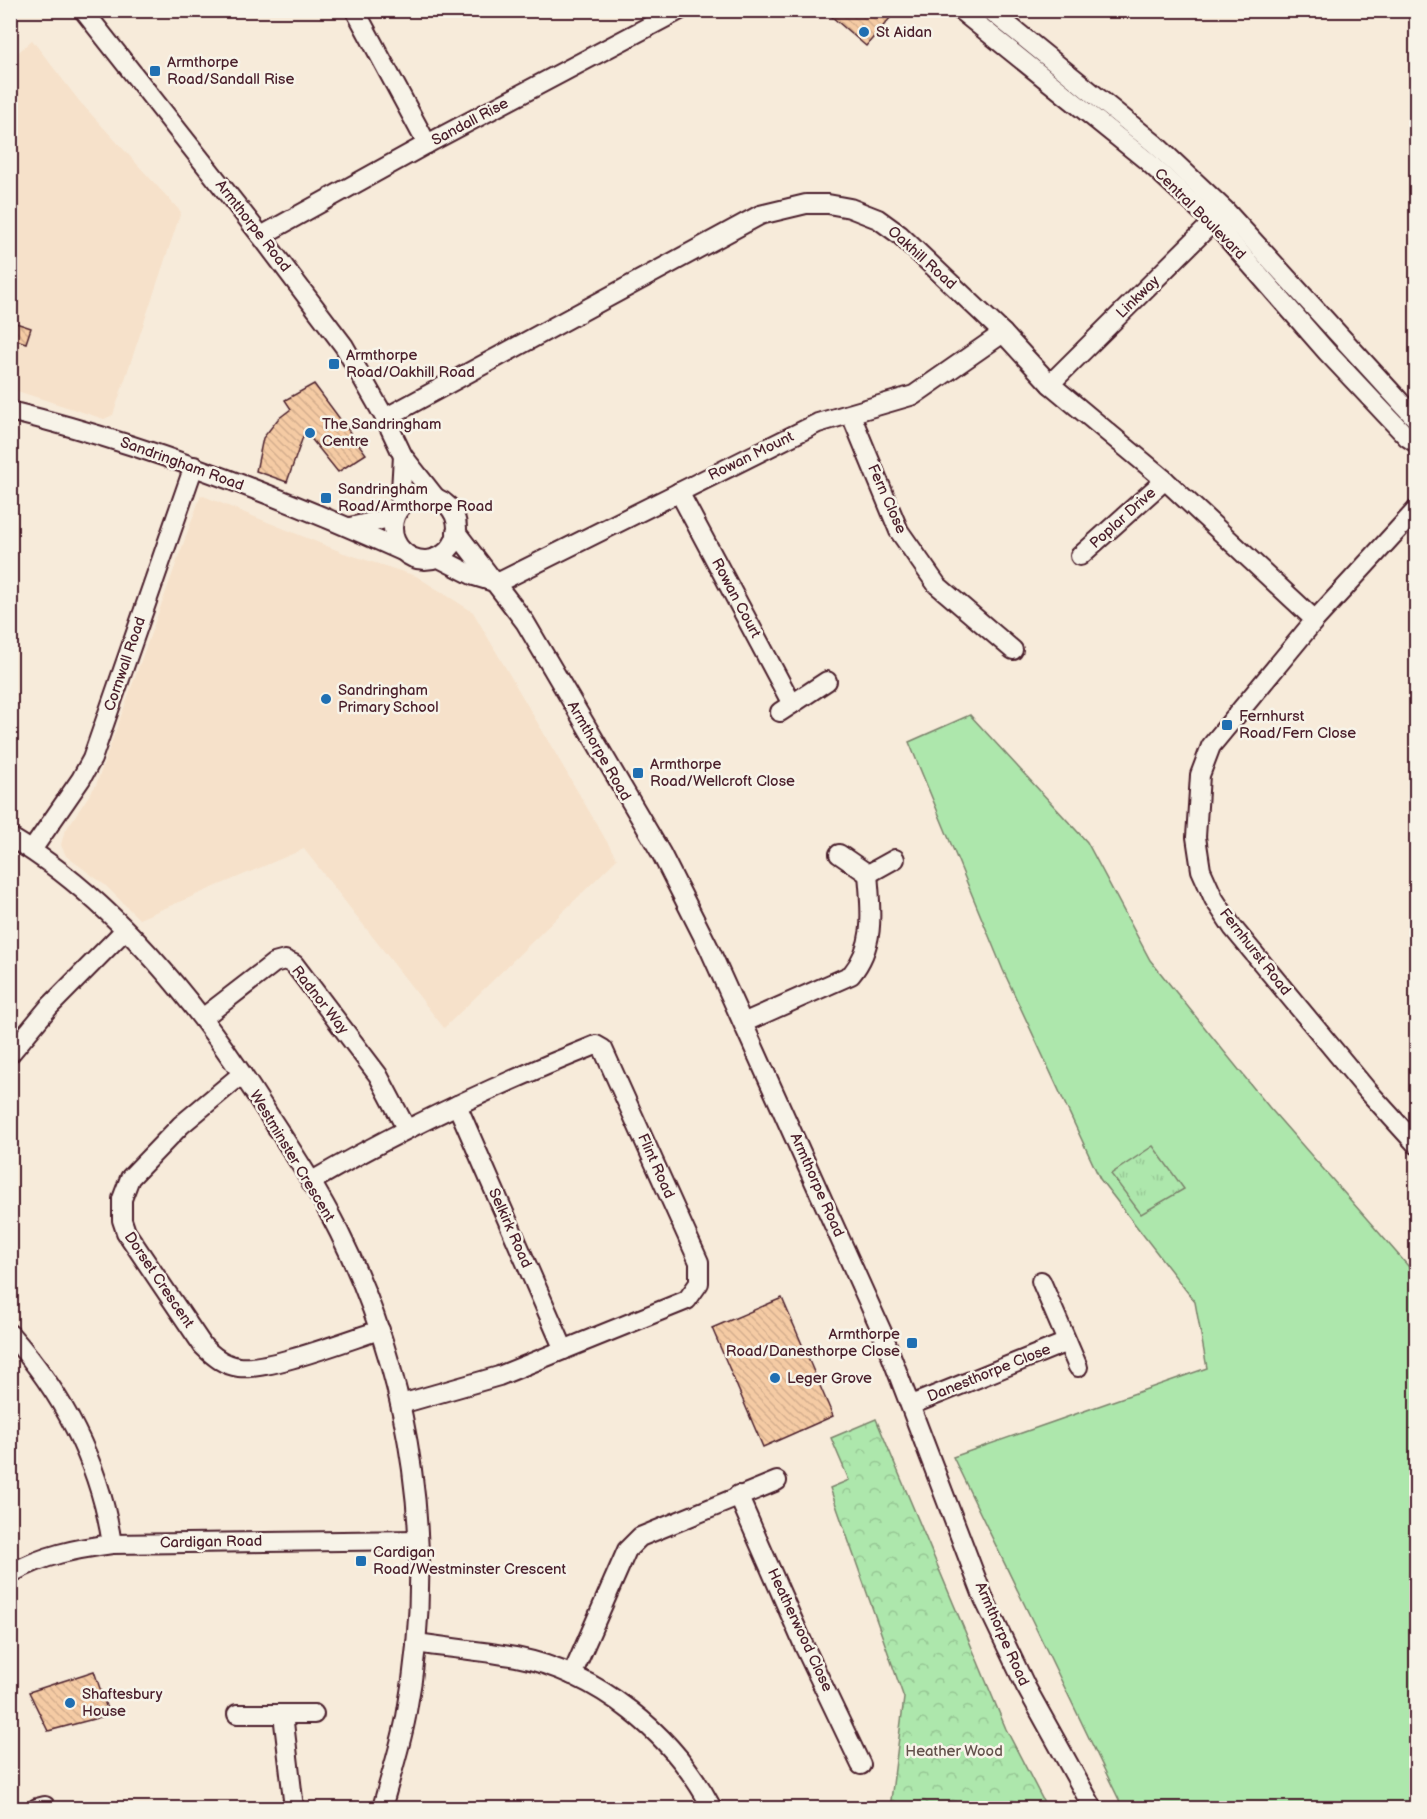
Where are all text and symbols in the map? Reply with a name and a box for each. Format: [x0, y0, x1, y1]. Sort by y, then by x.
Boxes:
place label: St Aidan [876, 23, 932, 42]
marker: St Aidan [857, 25, 871, 39]
place label: Armthorpe Road/Sandall Rise [167, 53, 295, 89]
marker: Armthorpe Road/Sandall Rise [148, 64, 162, 78]
street label: Sandall Rise [428, 94, 512, 150]
street label: Central Boulevard [1150, 164, 1250, 264]
street label: Armthorpe Road [211, 176, 295, 276]
street label: Oakhill Road [884, 222, 960, 294]
street label: Linkway [1112, 272, 1164, 322]
place label: Armthorpe Road/Oakhill Road [346, 346, 475, 382]
marker: Armthorpe Road/Oakhill Road [327, 357, 341, 371]
place label: The Sandringham Centre [322, 415, 441, 451]
marker: The Sandringham Centre [303, 426, 317, 440]
street label: Rowan Mount [705, 427, 797, 485]
street label: Sandringham Road [118, 433, 246, 495]
street label: Fern Close [863, 461, 911, 537]
place label: Sandringham Road/Armthorpe Road [338, 480, 493, 516]
street label: Poplar Drive [1086, 483, 1160, 553]
marker: Sandringham Road/Armthorpe Road [319, 491, 333, 505]
street label: Rowan Court [707, 555, 765, 641]
street label: Cornwall Road [100, 614, 150, 714]
place label: Sandringham Primary School [338, 681, 439, 717]
marker: Sandringham Primary School [319, 692, 333, 706]
street label: Armthorpe Road [563, 698, 635, 804]
place label: Fernhurst Road/Fern Close [1239, 707, 1356, 743]
marker: Fernhurst Road/Fern Close [1220, 718, 1234, 732]
place label: Armthorpe Road/Wellcroft Close [650, 755, 795, 791]
marker: Armthorpe Road/Wellcroft Close [631, 766, 645, 780]
street label: Fernhurst Road [1215, 905, 1295, 999]
street label: Radnor Way [287, 962, 353, 1038]
street label: Westminster Crescent [245, 1087, 339, 1226]
street label: Armthorpe Road [786, 1130, 848, 1240]
street label: Flint Road [633, 1131, 679, 1201]
street label: Selkirk Road [484, 1185, 536, 1271]
street label: Dorset Crescent [120, 1228, 198, 1332]
place label: Armthorpe Road/Danesthorpe Close [726, 1325, 900, 1361]
marker: Armthorpe Road/Danesthorpe Close [905, 1336, 919, 1350]
street label: Danesthorpe Close [925, 1340, 1053, 1406]
place label: Leger Grove [787, 1369, 872, 1388]
marker: Leger Grove [768, 1371, 782, 1385]
street label: Cardigan Road [160, 1532, 262, 1552]
place label: Cardigan Road/Westminster Crescent [373, 1543, 567, 1579]
marker: Cardigan Road/Westminster Crescent [354, 1554, 368, 1568]
street label: Heatherwood Close [763, 1565, 837, 1695]
street label: Armthorpe Road [971, 1579, 1033, 1689]
place label: Shaftesbury House [82, 1685, 163, 1721]
marker: Shaftesbury House [63, 1696, 77, 1710]
park label: Heather Wood [905, 1742, 1003, 1761]

